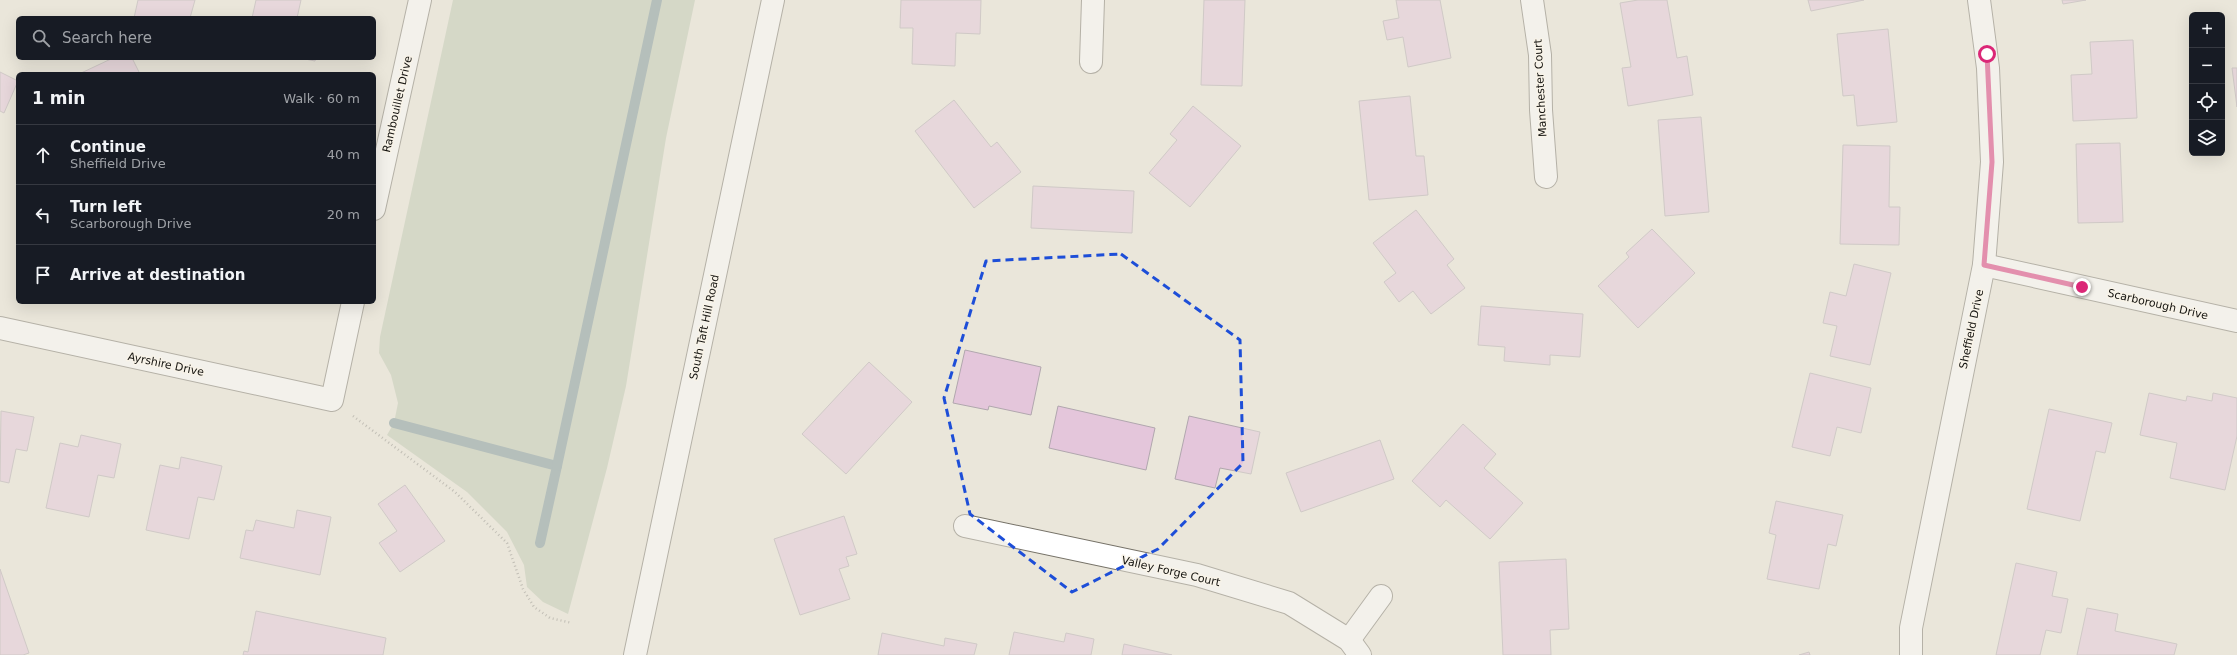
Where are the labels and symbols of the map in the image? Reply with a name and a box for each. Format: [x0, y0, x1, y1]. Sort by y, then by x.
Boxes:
street label: Manchester Court [1531, 38, 1550, 137]
route start [1978, 45, 1996, 63]
street label: Rambouillet Drive [380, 54, 415, 154]
street label: South Taft Hill Road [687, 273, 722, 381]
route end [2073, 278, 2091, 296]
street label: Scarborough Drive [2106, 287, 2210, 322]
street label: Sheffield Drive [1957, 288, 1986, 370]
street label: Ayrshire Drive [127, 350, 205, 379]
street label: Valley Forge Court [1120, 554, 1222, 589]

